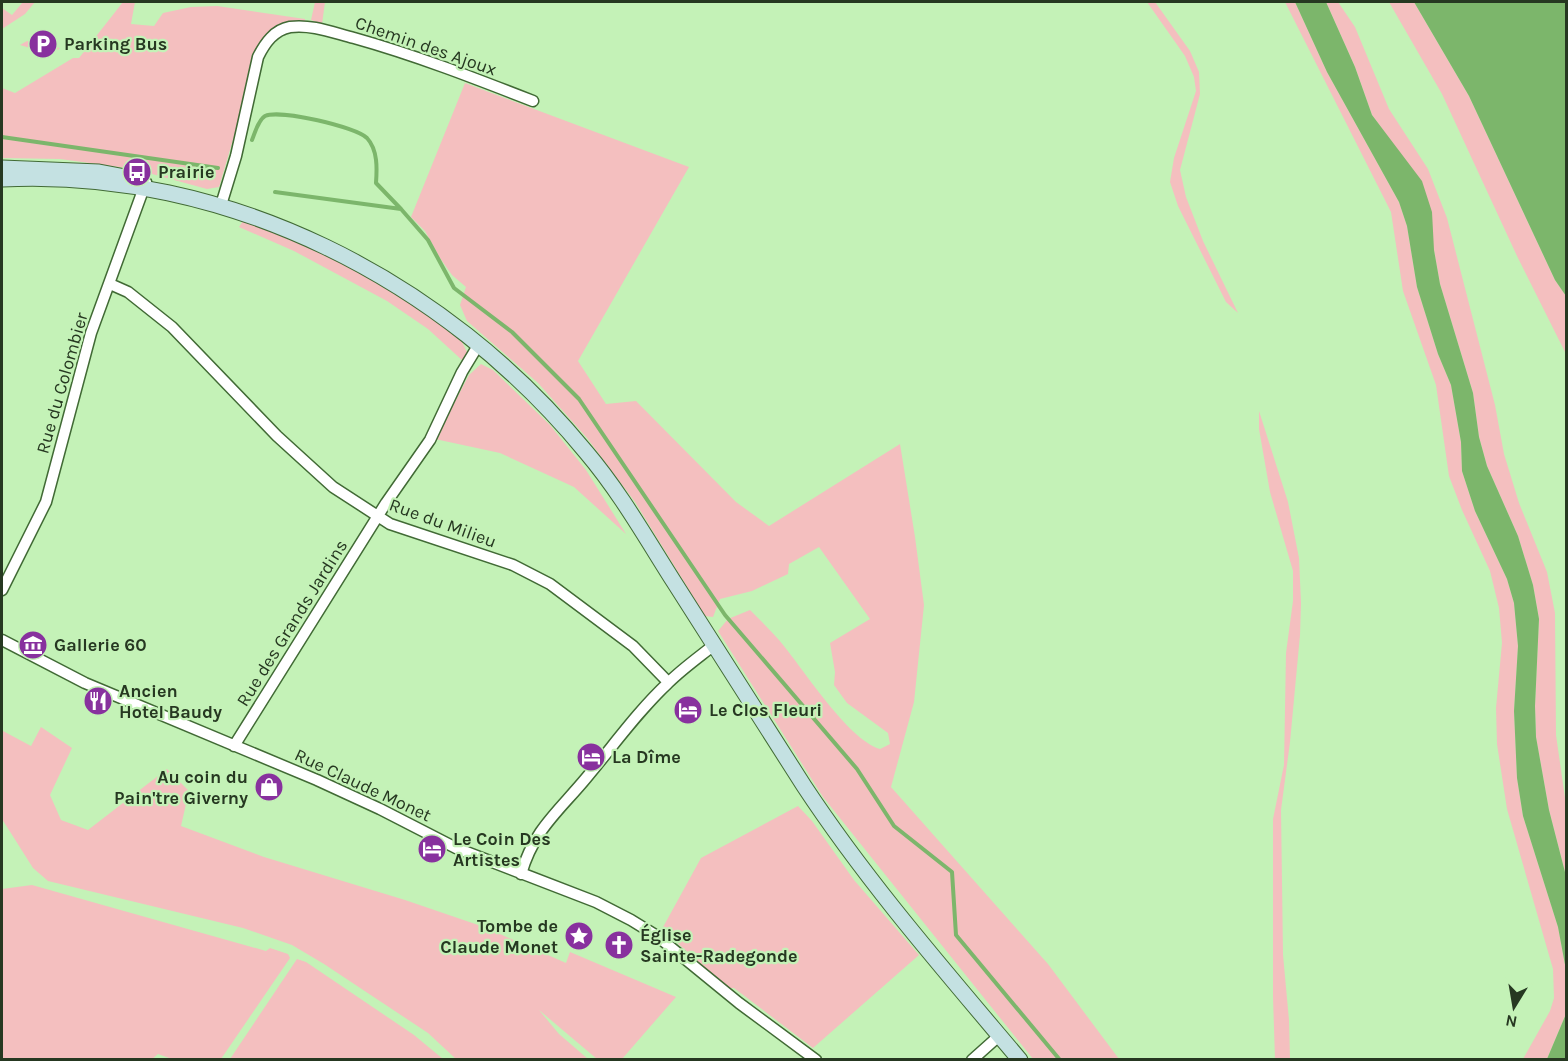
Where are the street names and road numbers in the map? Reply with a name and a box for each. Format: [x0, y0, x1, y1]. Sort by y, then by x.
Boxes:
street label: Chemin des Ajoux [352, 11, 500, 81]
street label: Rue du Colombier [31, 309, 93, 456]
street label: Rue du Milieu [386, 493, 500, 553]
street label: Rue des Grands Jardins [232, 536, 352, 710]
street label: Rue Claude Monet [291, 744, 435, 826]

